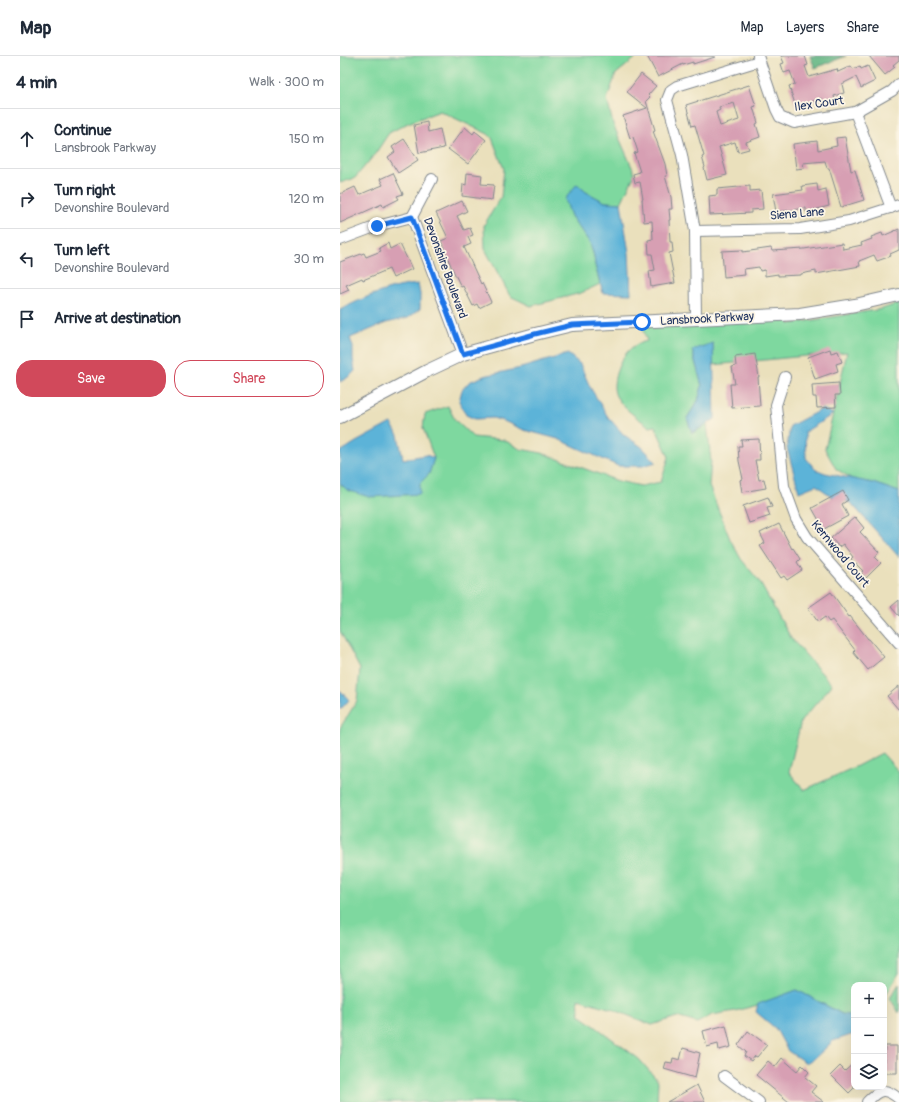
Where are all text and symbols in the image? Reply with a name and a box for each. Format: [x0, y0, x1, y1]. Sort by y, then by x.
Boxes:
text: Map [20, 16, 51, 40]
text: Map [741, 19, 764, 36]
text: Layers [786, 19, 824, 36]
text: Share [846, 19, 879, 36]
text: 4 min [16, 72, 57, 93]
text: Walk · 300 m [249, 74, 324, 90]
street label: Ilex Court [793, 93, 845, 115]
text: Continue [54, 121, 112, 140]
icon: ahead [16, 128, 38, 150]
text: 150 m [289, 131, 324, 147]
text: Lansbrook Parkway [54, 140, 156, 156]
text: Turn right [54, 181, 115, 200]
icon: right [16, 188, 38, 210]
text: 120 m [288, 191, 324, 207]
text: Devonshire Boulevard [54, 200, 169, 216]
street label: Siena Lane [769, 204, 825, 224]
street label: Devonshire Boulevard [420, 215, 470, 321]
route end [368, 217, 386, 235]
text: Turn left [54, 241, 110, 260]
icon: left [16, 248, 38, 270]
text: 30 m [294, 251, 324, 267]
text: Devonshire Boulevard [54, 260, 169, 276]
icon: arrive [16, 308, 38, 330]
text: Arrive at destination [54, 309, 181, 328]
street label: Lansbrook Parkway [660, 309, 754, 329]
route start [633, 313, 651, 331]
button: Save [16, 360, 166, 397]
button: Share [174, 360, 324, 397]
street label: Kernwood Court [808, 517, 872, 591]
map controls [851, 982, 887, 1090]
button: + [851, 982, 887, 1018]
button: − [851, 1018, 887, 1054]
button: layers [851, 1054, 887, 1090]

